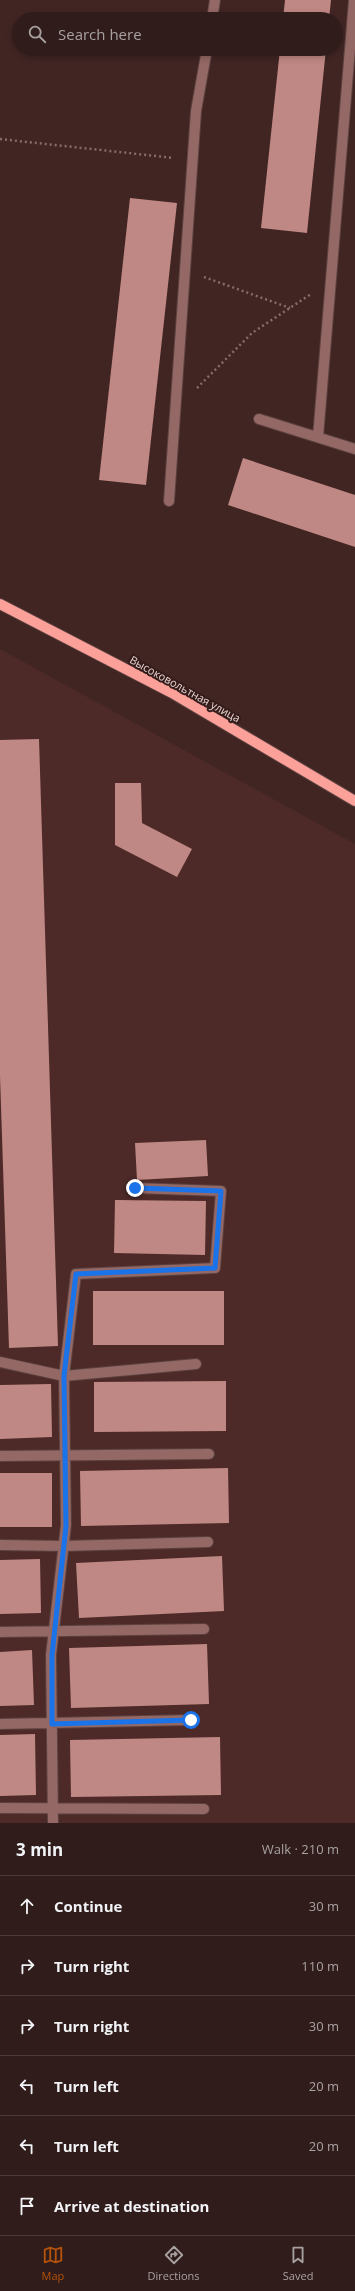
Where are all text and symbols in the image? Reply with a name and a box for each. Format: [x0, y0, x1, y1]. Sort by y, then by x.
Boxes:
search box [12, 12, 343, 56]
icon: search [26, 23, 48, 45]
text: Search here [58, 24, 142, 44]
street label: Высоковольтная улица [127, 652, 243, 725]
route end [126, 1179, 144, 1197]
route start [182, 1711, 200, 1729]
text: 3 min [16, 1838, 63, 1861]
text: Walk · 210 m [262, 1840, 339, 1858]
icon: ahead [16, 1895, 38, 1917]
text: Continue [54, 1896, 122, 1916]
text: 30 m [309, 1897, 339, 1915]
icon: right [16, 1955, 38, 1977]
text: Turn right [54, 1956, 129, 1976]
text: 110 m [301, 1957, 339, 1975]
icon: right [16, 2015, 38, 2037]
text: Turn right [54, 2016, 129, 2036]
text: 30 m [309, 2017, 339, 2035]
icon: left [16, 2075, 38, 2097]
text: Turn left [54, 2076, 119, 2096]
text: 20 m [309, 2077, 339, 2095]
icon: left [16, 2135, 38, 2157]
text: Turn left [54, 2136, 119, 2156]
text: 20 m [309, 2137, 339, 2155]
icon: arrive [16, 2195, 38, 2217]
text: Arrive at destination [54, 2196, 209, 2216]
tab: Map [42, 2244, 64, 2283]
tab: Directions [148, 2244, 200, 2283]
tab: Saved [283, 2244, 313, 2283]

